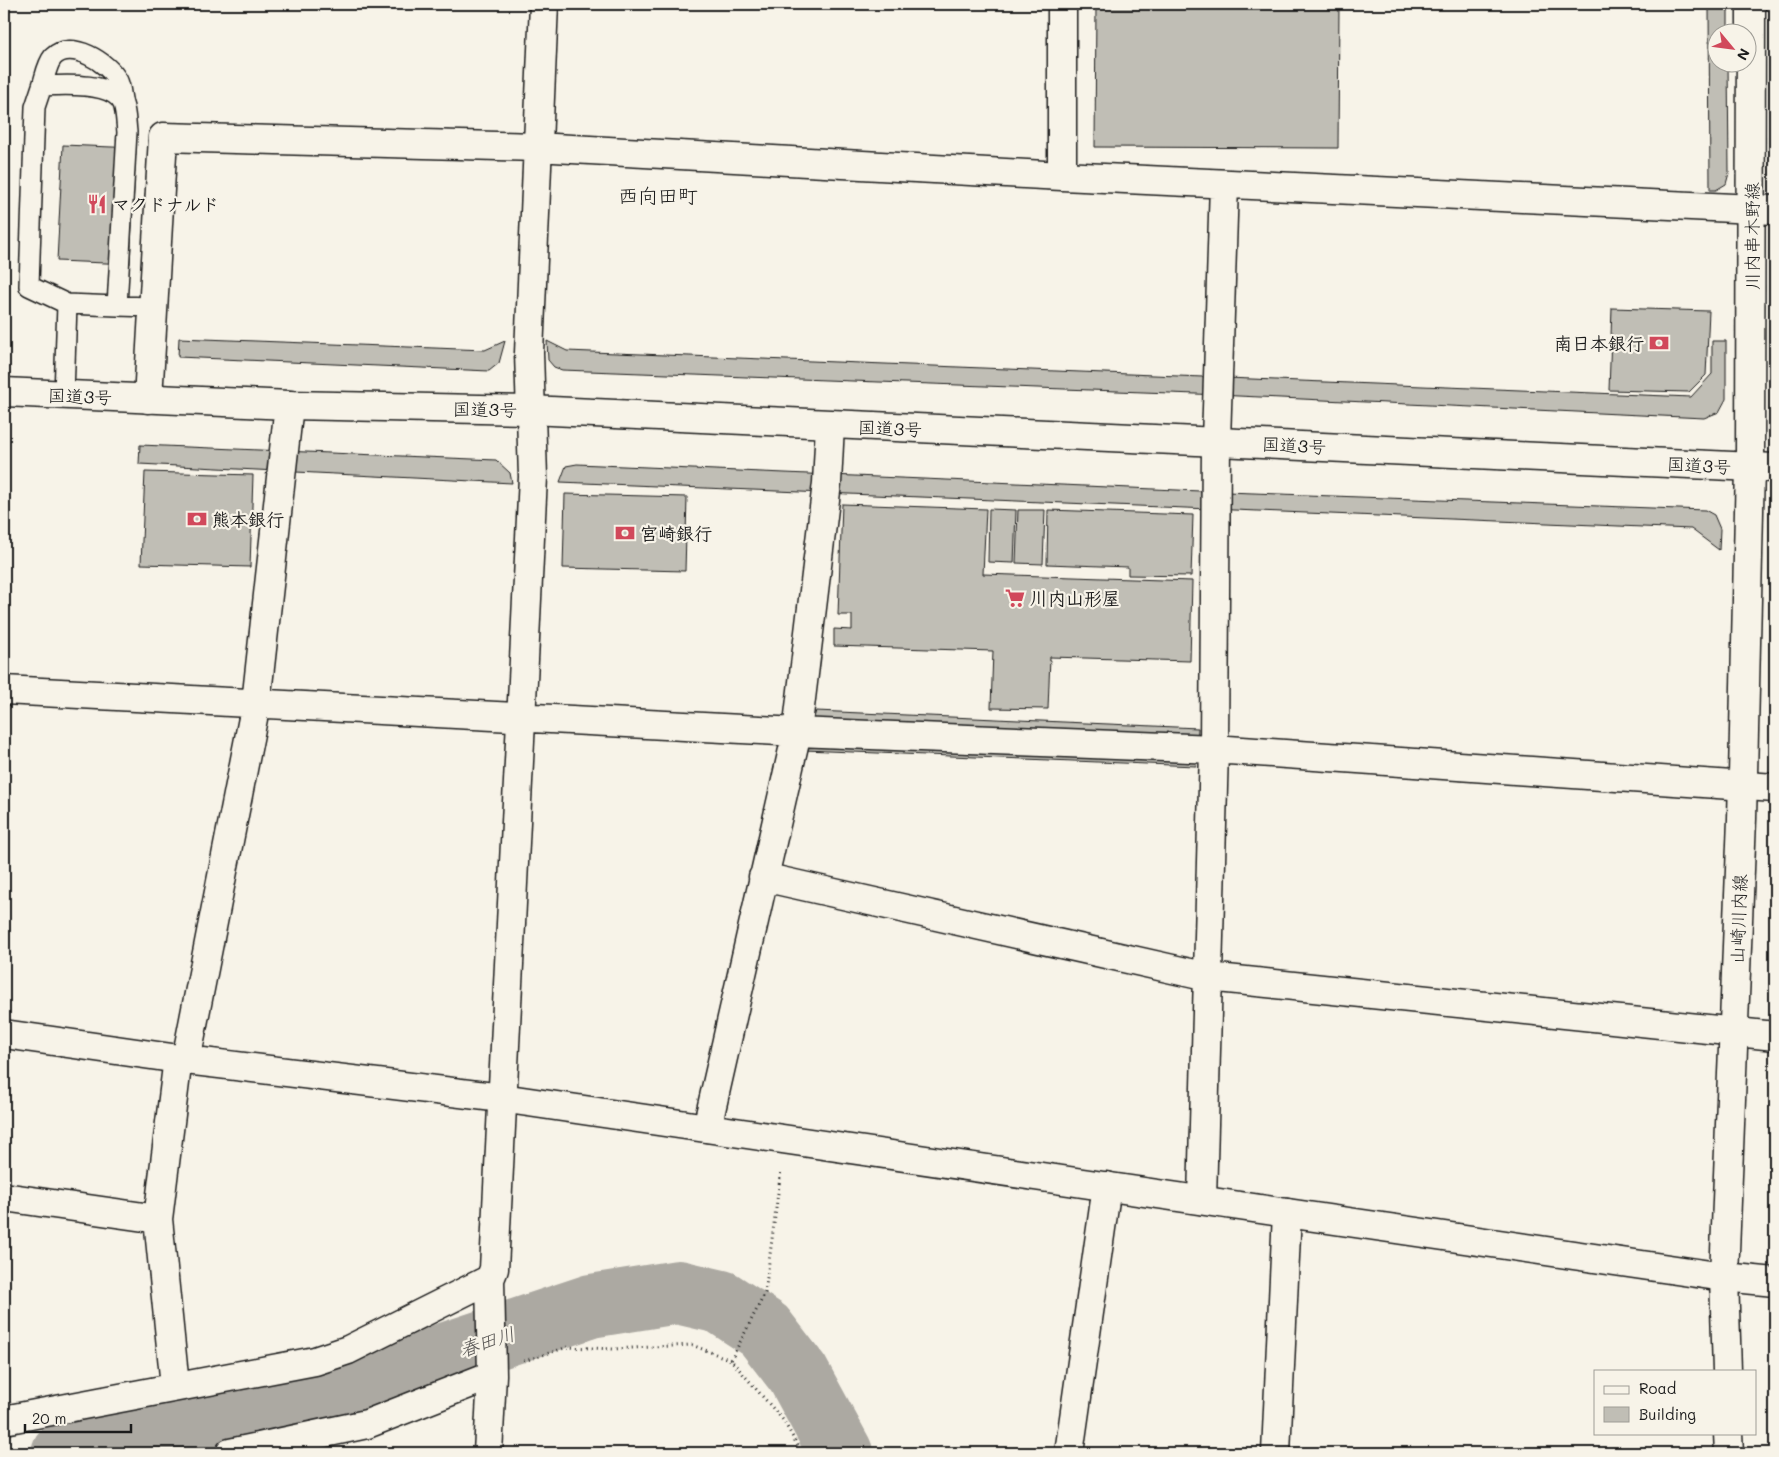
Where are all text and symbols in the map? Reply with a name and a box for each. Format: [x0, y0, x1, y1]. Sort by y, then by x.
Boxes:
north arrow [1706, 22, 1756, 72]
text: N [1733, 45, 1755, 64]
district label: 西向田町 [618, 182, 698, 208]
street label: 川内串木野線 [1740, 182, 1764, 290]
place label: マクドナルド [112, 192, 219, 216]
restaurant icon: マクドナルド [86, 193, 108, 215]
place label: 南日本銀行 [1554, 331, 1644, 355]
bank icon: 南日本銀行 [1648, 332, 1670, 354]
street label: 国道3号 [47, 383, 113, 409]
street label: 国道3号 [453, 396, 517, 422]
street label: 国道3号 [857, 415, 923, 441]
street label: 国道3号 [1261, 431, 1327, 459]
street label: 国道3号 [1666, 451, 1732, 479]
place label: 熊本銀行 [212, 507, 284, 531]
bank icon: 熊本銀行 [186, 508, 208, 530]
place label: 宮崎銀行 [640, 521, 712, 545]
bank icon: 宮崎銀行 [614, 522, 636, 544]
place label: 川内山形屋 [1030, 586, 1120, 610]
supermarket icon: 川内山形屋 [1004, 587, 1026, 609]
street label: 山崎川内線 [1724, 874, 1752, 964]
water label: 春田川 [456, 1320, 518, 1362]
legend [1594, 1370, 1756, 1434]
text: Road [1639, 1378, 1676, 1398]
scale bar [25, 1402, 131, 1434]
text: Building [1639, 1404, 1696, 1424]
text: 20 m [32, 1408, 66, 1428]

